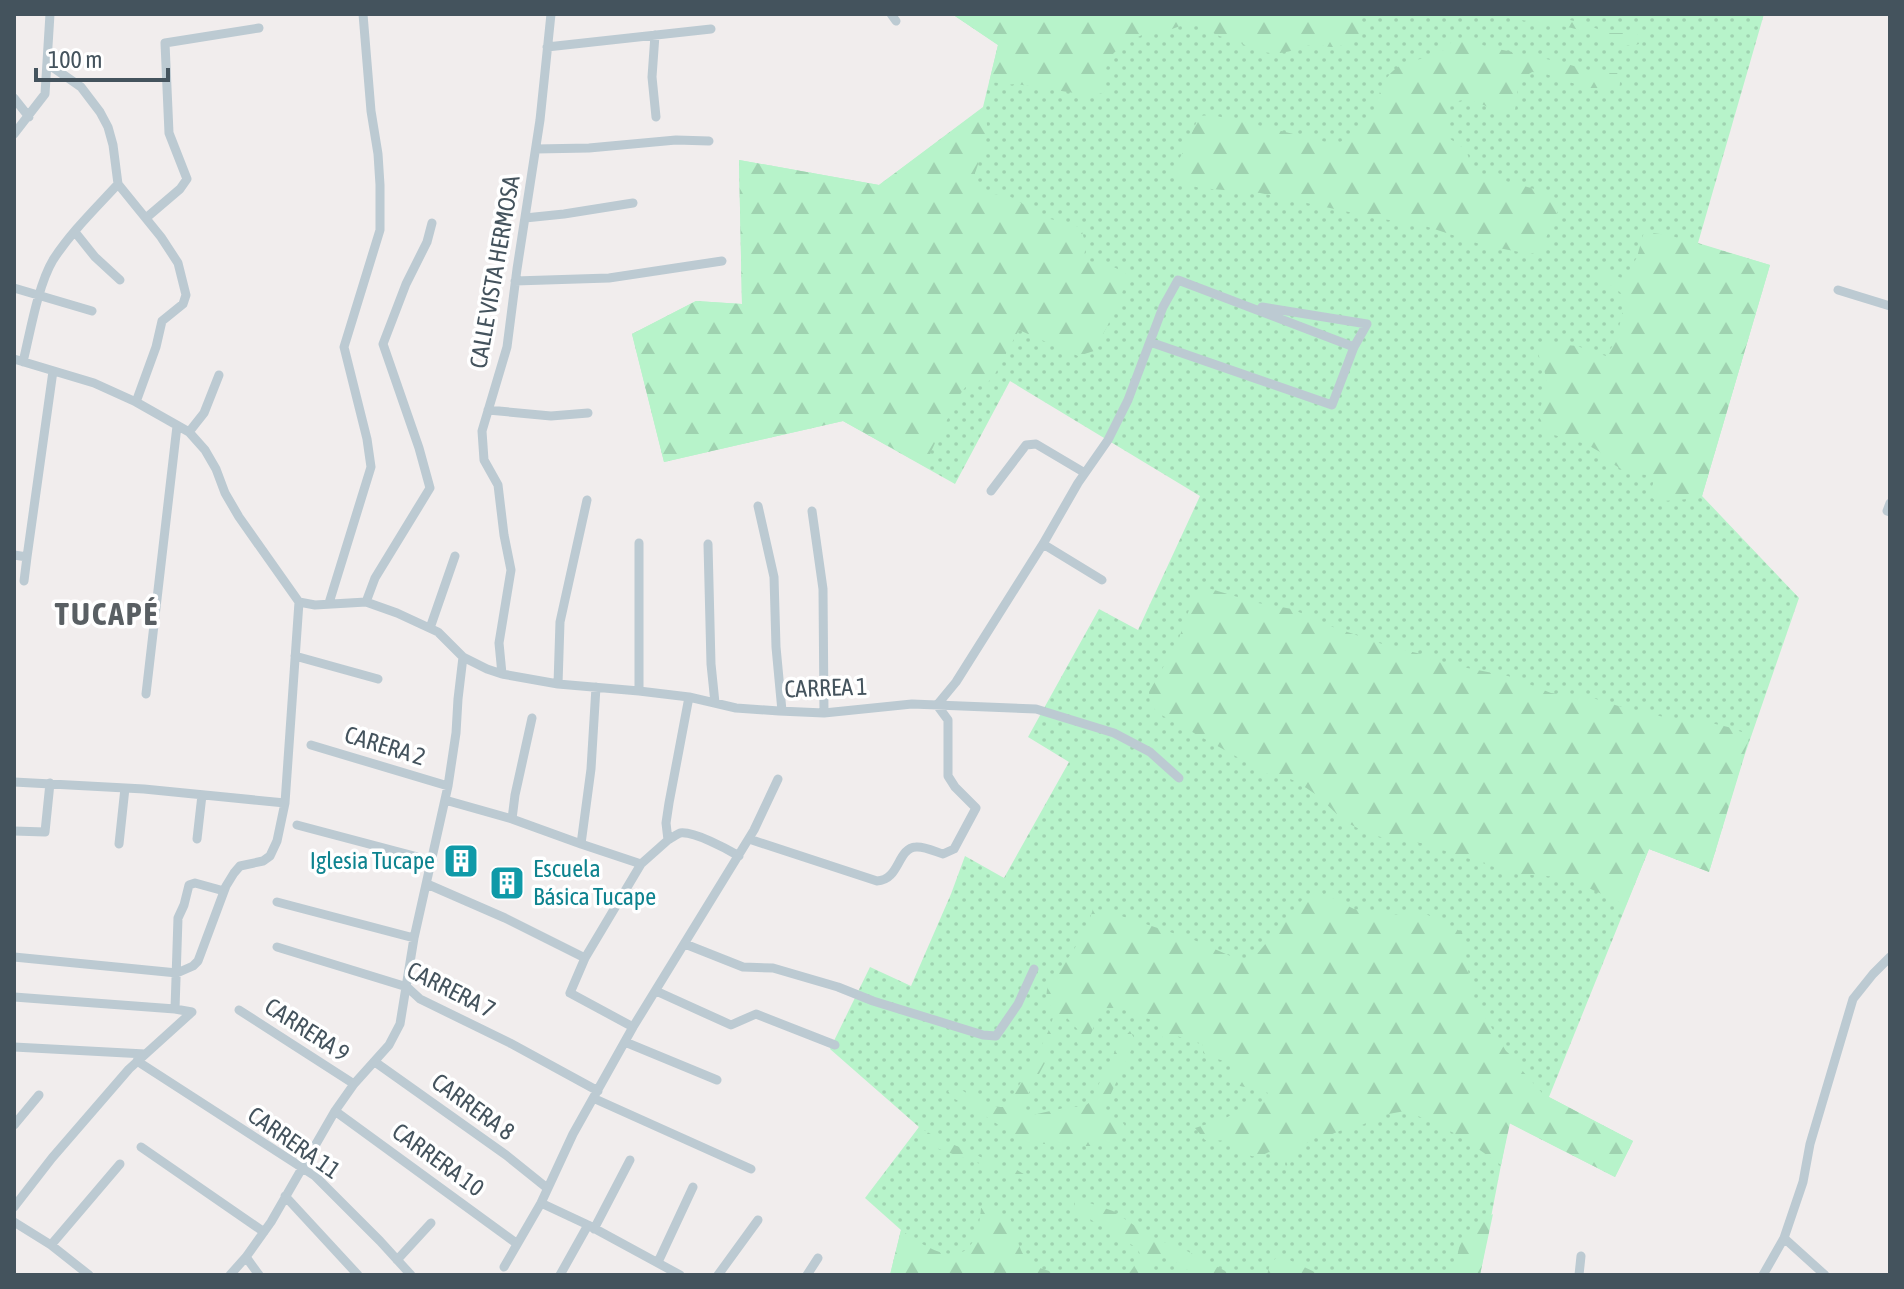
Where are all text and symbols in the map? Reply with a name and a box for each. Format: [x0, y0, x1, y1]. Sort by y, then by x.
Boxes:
scale bar [36, 32, 168, 82]
text: 100 m [48, 46, 102, 73]
street label: CALLE VISTA HERMOSA [464, 173, 525, 370]
district label: TUCAPÉ [55, 595, 159, 632]
street label: CARREA 1 [784, 673, 868, 702]
street label: CARERA 2 [341, 720, 429, 771]
building icon: Iglesia Tucape [442, 842, 480, 880]
place label: Iglesia Tucape [310, 847, 435, 874]
place label: Escuela Básica Tucape [533, 855, 656, 910]
building icon: Escuela Básica Tucape [488, 864, 526, 902]
street label: CARRERA 7 [403, 956, 500, 1023]
street label: CARRERA 9 [260, 992, 355, 1067]
street label: CARRERA 8 [427, 1068, 520, 1145]
street label: CARRERA 11 [243, 1101, 346, 1184]
street label: CARRERA 10 [387, 1117, 489, 1202]

